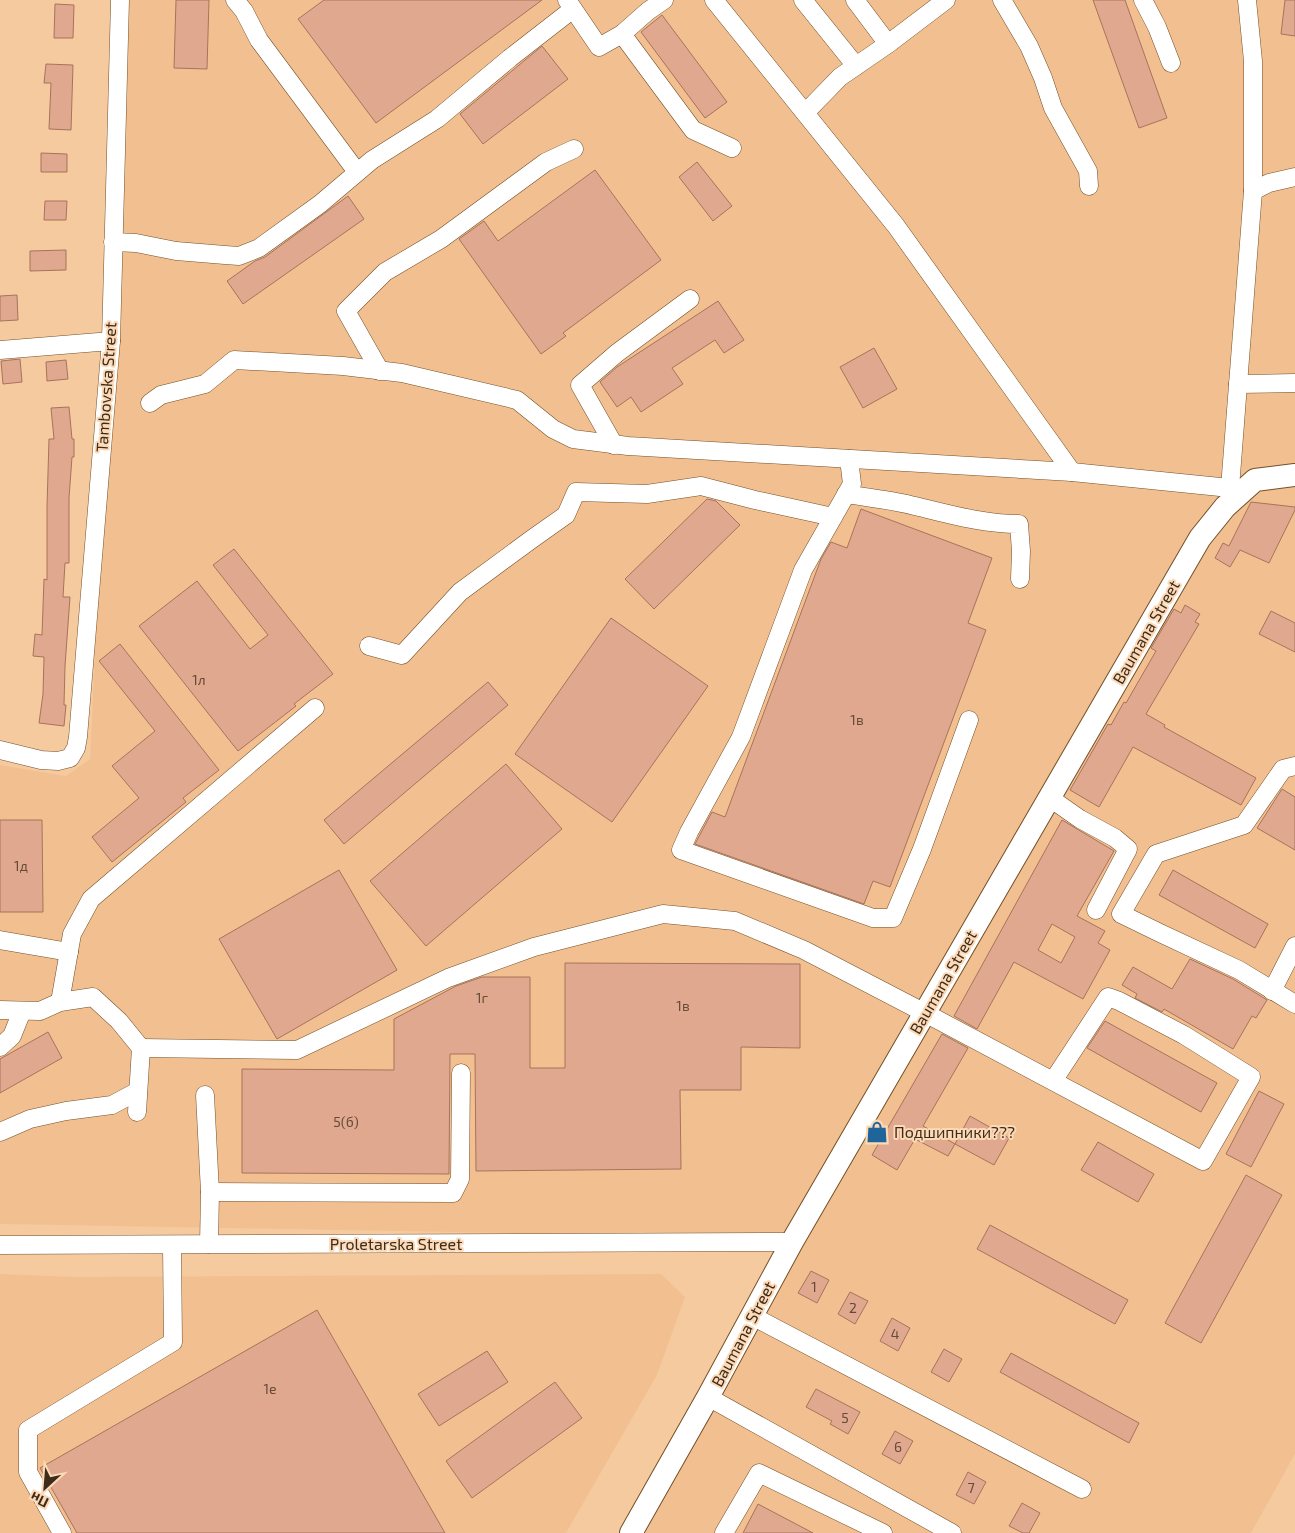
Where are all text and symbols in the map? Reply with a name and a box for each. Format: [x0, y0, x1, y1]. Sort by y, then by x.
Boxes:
street label: Tambovska Street [91, 321, 120, 453]
street label: Baumana Street [1108, 576, 1183, 687]
house number: 1л [192, 671, 206, 688]
house number: 1в [850, 711, 864, 728]
house number: 1д [14, 857, 28, 874]
street label: Baumana Street [905, 926, 980, 1037]
house number: 1г [476, 989, 489, 1006]
house number: 1в [676, 997, 690, 1014]
house number: 5(б) [333, 1113, 359, 1130]
shop icon: Подшипники??? [864, 1119, 890, 1145]
place label: Подшипники??? [894, 1122, 1015, 1141]
street label: Proletarska Street [330, 1234, 462, 1253]
street label: Baumana Street [707, 1278, 778, 1390]
house number: 1 [811, 1278, 817, 1295]
house number: 2 [849, 1299, 857, 1316]
house number: 4 [891, 1325, 899, 1342]
house number: 1е [263, 1380, 277, 1397]
house number: 5 [841, 1409, 849, 1426]
house number: 6 [894, 1438, 902, 1455]
north arrow [20, 1463, 70, 1513]
house number: 7 [967, 1479, 975, 1496]
text: Пн [27, 1489, 51, 1512]

